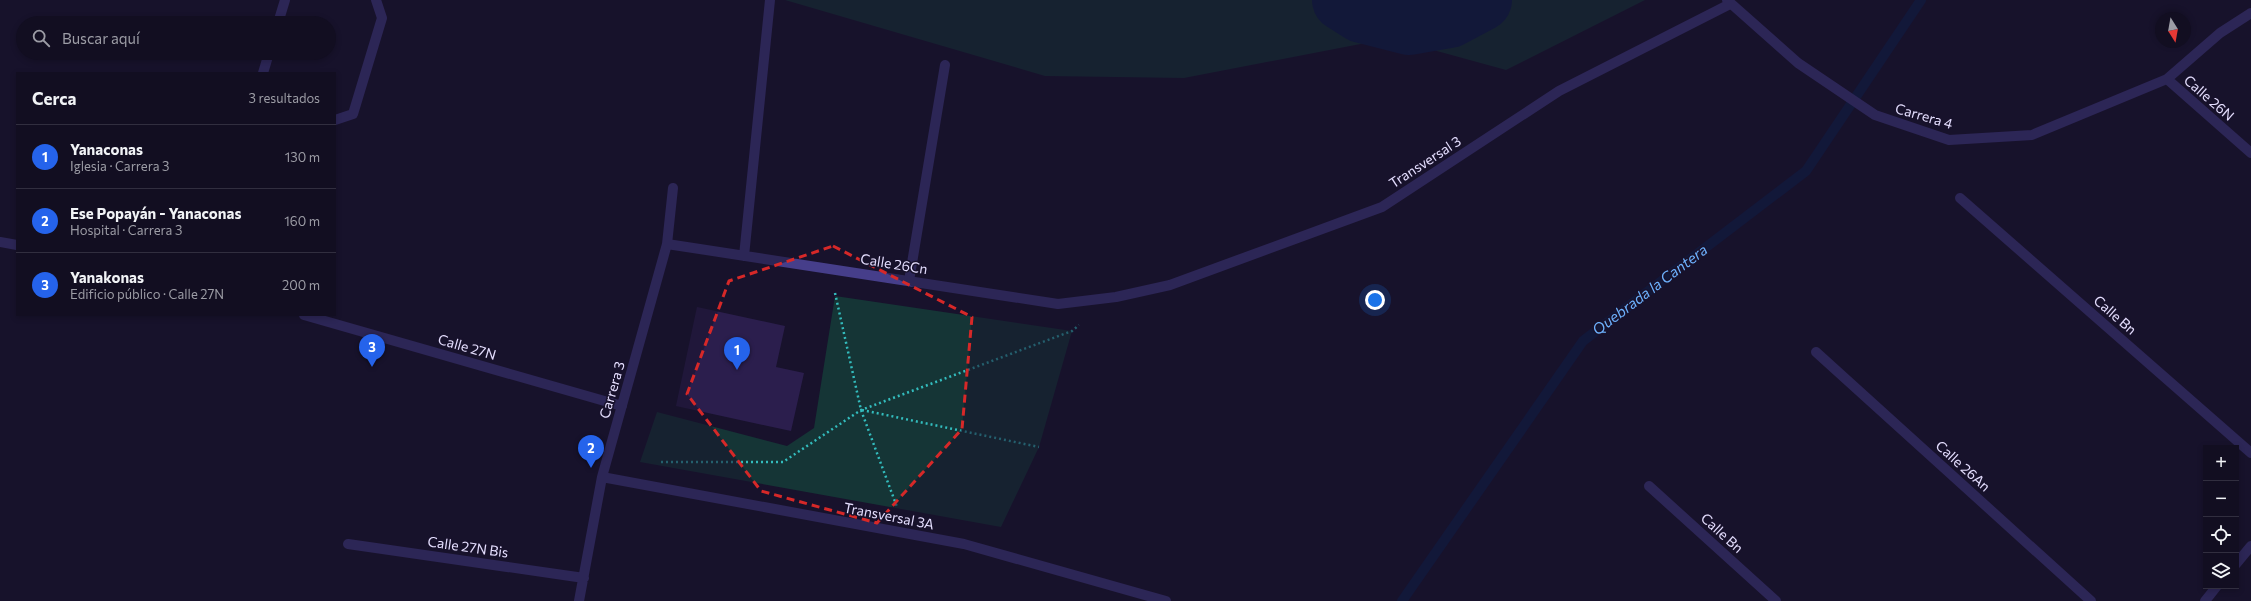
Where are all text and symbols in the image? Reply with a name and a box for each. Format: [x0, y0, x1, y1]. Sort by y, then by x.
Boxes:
north arrow [2155, 12, 2191, 48]
search box [16, 16, 336, 60]
icon: search [30, 27, 52, 49]
text: Buscar aquí [62, 29, 140, 47]
street label: Calle 26N [2181, 71, 2238, 124]
text: Cerca [32, 88, 77, 109]
text: 3 resultados [249, 90, 320, 106]
street label: Carrera 4 [1893, 99, 1955, 132]
street label: Transversal 3 [1386, 132, 1464, 191]
text: Yanaconas [70, 140, 143, 158]
text: 1 [42, 149, 48, 165]
text: 130 m [285, 149, 320, 165]
text: Iglesia · Carrera 3 [70, 158, 169, 174]
text: Ese Popayán - Yanaconas [70, 204, 241, 222]
text: 2 [41, 213, 49, 229]
text: 160 m [284, 213, 320, 229]
text: Hospital · Carrera 3 [70, 222, 182, 238]
water label: Quebrada la Cantera [1588, 240, 1711, 338]
street label: Calle 26Cn [859, 250, 929, 277]
text: Yanakonas [70, 268, 144, 286]
text: 3 [41, 277, 49, 293]
text: 200 m [282, 277, 320, 293]
text: Edificio público · Calle 27N [70, 286, 224, 302]
your location [1365, 290, 1385, 310]
street label: Calle Bn [2090, 291, 2140, 338]
street label: Calle 27N [436, 330, 498, 363]
pin: 3 [359, 334, 385, 367]
pin: 1 [724, 337, 750, 370]
street label: Carrera 3 [595, 359, 628, 420]
pin: 2 [578, 435, 604, 468]
street label: Calle 26An [1932, 437, 1994, 495]
map controls [2203, 445, 2239, 589]
button: + [2203, 445, 2239, 481]
button: − [2203, 481, 2239, 517]
street label: Transversal 3A [842, 498, 936, 533]
street label: Calle Bn [1698, 509, 1747, 556]
button: locate [2203, 517, 2239, 553]
street label: Calle 27N Bis [427, 532, 510, 561]
button: layers [2203, 553, 2239, 589]

